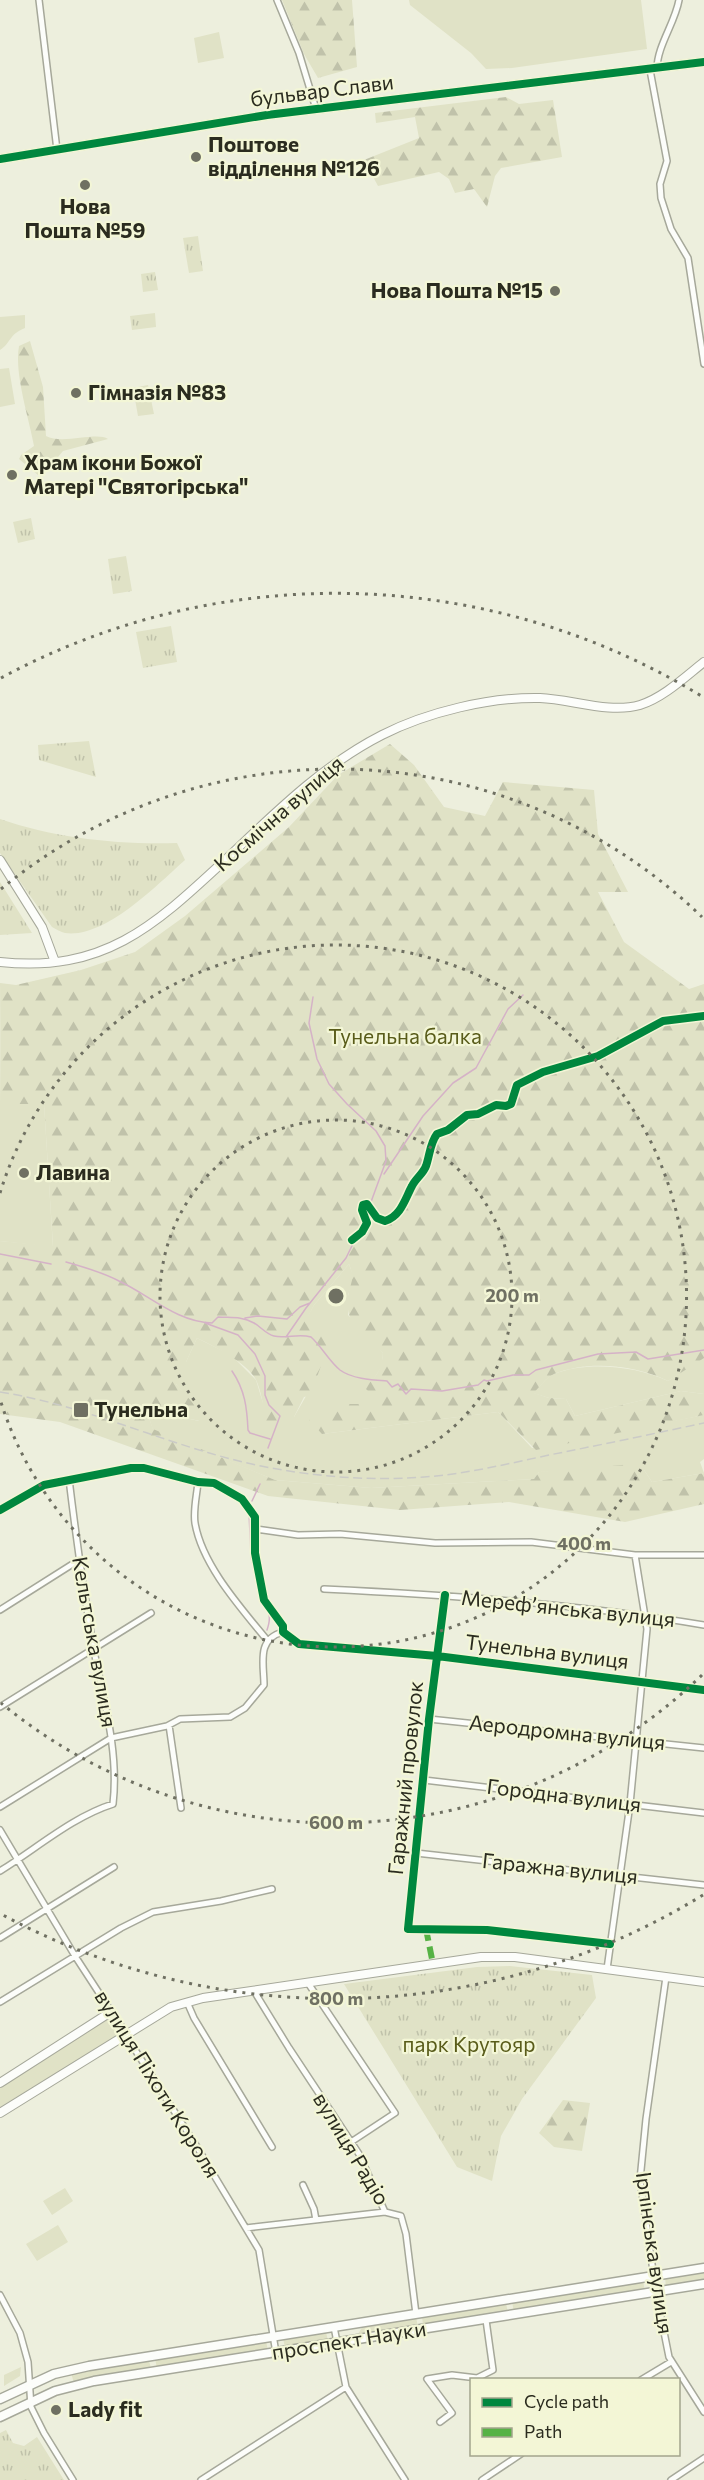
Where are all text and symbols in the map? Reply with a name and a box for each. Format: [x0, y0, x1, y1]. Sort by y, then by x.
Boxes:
street label: бульвар Слави [249, 68, 395, 111]
place label: Поштове відділення №126 [208, 131, 380, 180]
marker: Поштове відділення №126 [189, 150, 203, 164]
marker: Нова Пошта №59 [78, 178, 92, 192]
place label: Нова Пошта №59 [24, 193, 146, 242]
place label: Нова Пошта №15 [371, 277, 543, 302]
marker: Нова Пошта №15 [548, 284, 562, 298]
place label: Гімназія №83 [88, 379, 226, 404]
marker: Гімназія №83 [69, 386, 83, 400]
place label: Храм ікони Божої Матері "Святогірська" [24, 449, 248, 498]
marker: Храм ікони Божої Матері "Святогірська" [5, 468, 19, 482]
street label: Космічна вулиця [208, 750, 348, 876]
park label: Тунельна балка [328, 1023, 482, 1048]
place label: Лавина [36, 1159, 110, 1184]
marker: Лавина [17, 1166, 31, 1180]
text: 200 m [485, 1284, 539, 1306]
centre of rings [326, 1286, 346, 1306]
place label: Тунельна [94, 1396, 188, 1421]
marker: Тунельна [72, 1401, 90, 1419]
text: 400 m [557, 1532, 611, 1554]
street label: Кельтська вулиця [68, 1554, 123, 1729]
street label: Мерефʼянська вулиця [460, 1584, 676, 1631]
street label: Тунельна вулиця [464, 1628, 630, 1673]
street label: Гаражний провулок [382, 1680, 427, 1876]
street label: Аеродромна вулиця [468, 1709, 667, 1754]
street label: Городна вулиця [486, 1773, 643, 1816]
text: 600 m [309, 1811, 363, 1833]
street label: Гаражна вулиця [481, 1847, 639, 1888]
street label: вулиця Піхоти Короля [90, 1985, 226, 2182]
text: 800 m [309, 1987, 363, 2009]
park label: парк Крутояр [403, 2031, 535, 2056]
street label: вулиця Радіо [309, 2087, 396, 2209]
street label: Ірпінська вулиця [632, 2170, 679, 2335]
street label: проспект Науки [270, 2315, 428, 2364]
legend [470, 2378, 680, 2456]
text: Cycle path [524, 2390, 609, 2412]
place label: Lady fit [68, 2396, 143, 2421]
marker: Lady fit [49, 2403, 63, 2417]
text: Path [524, 2420, 562, 2442]

